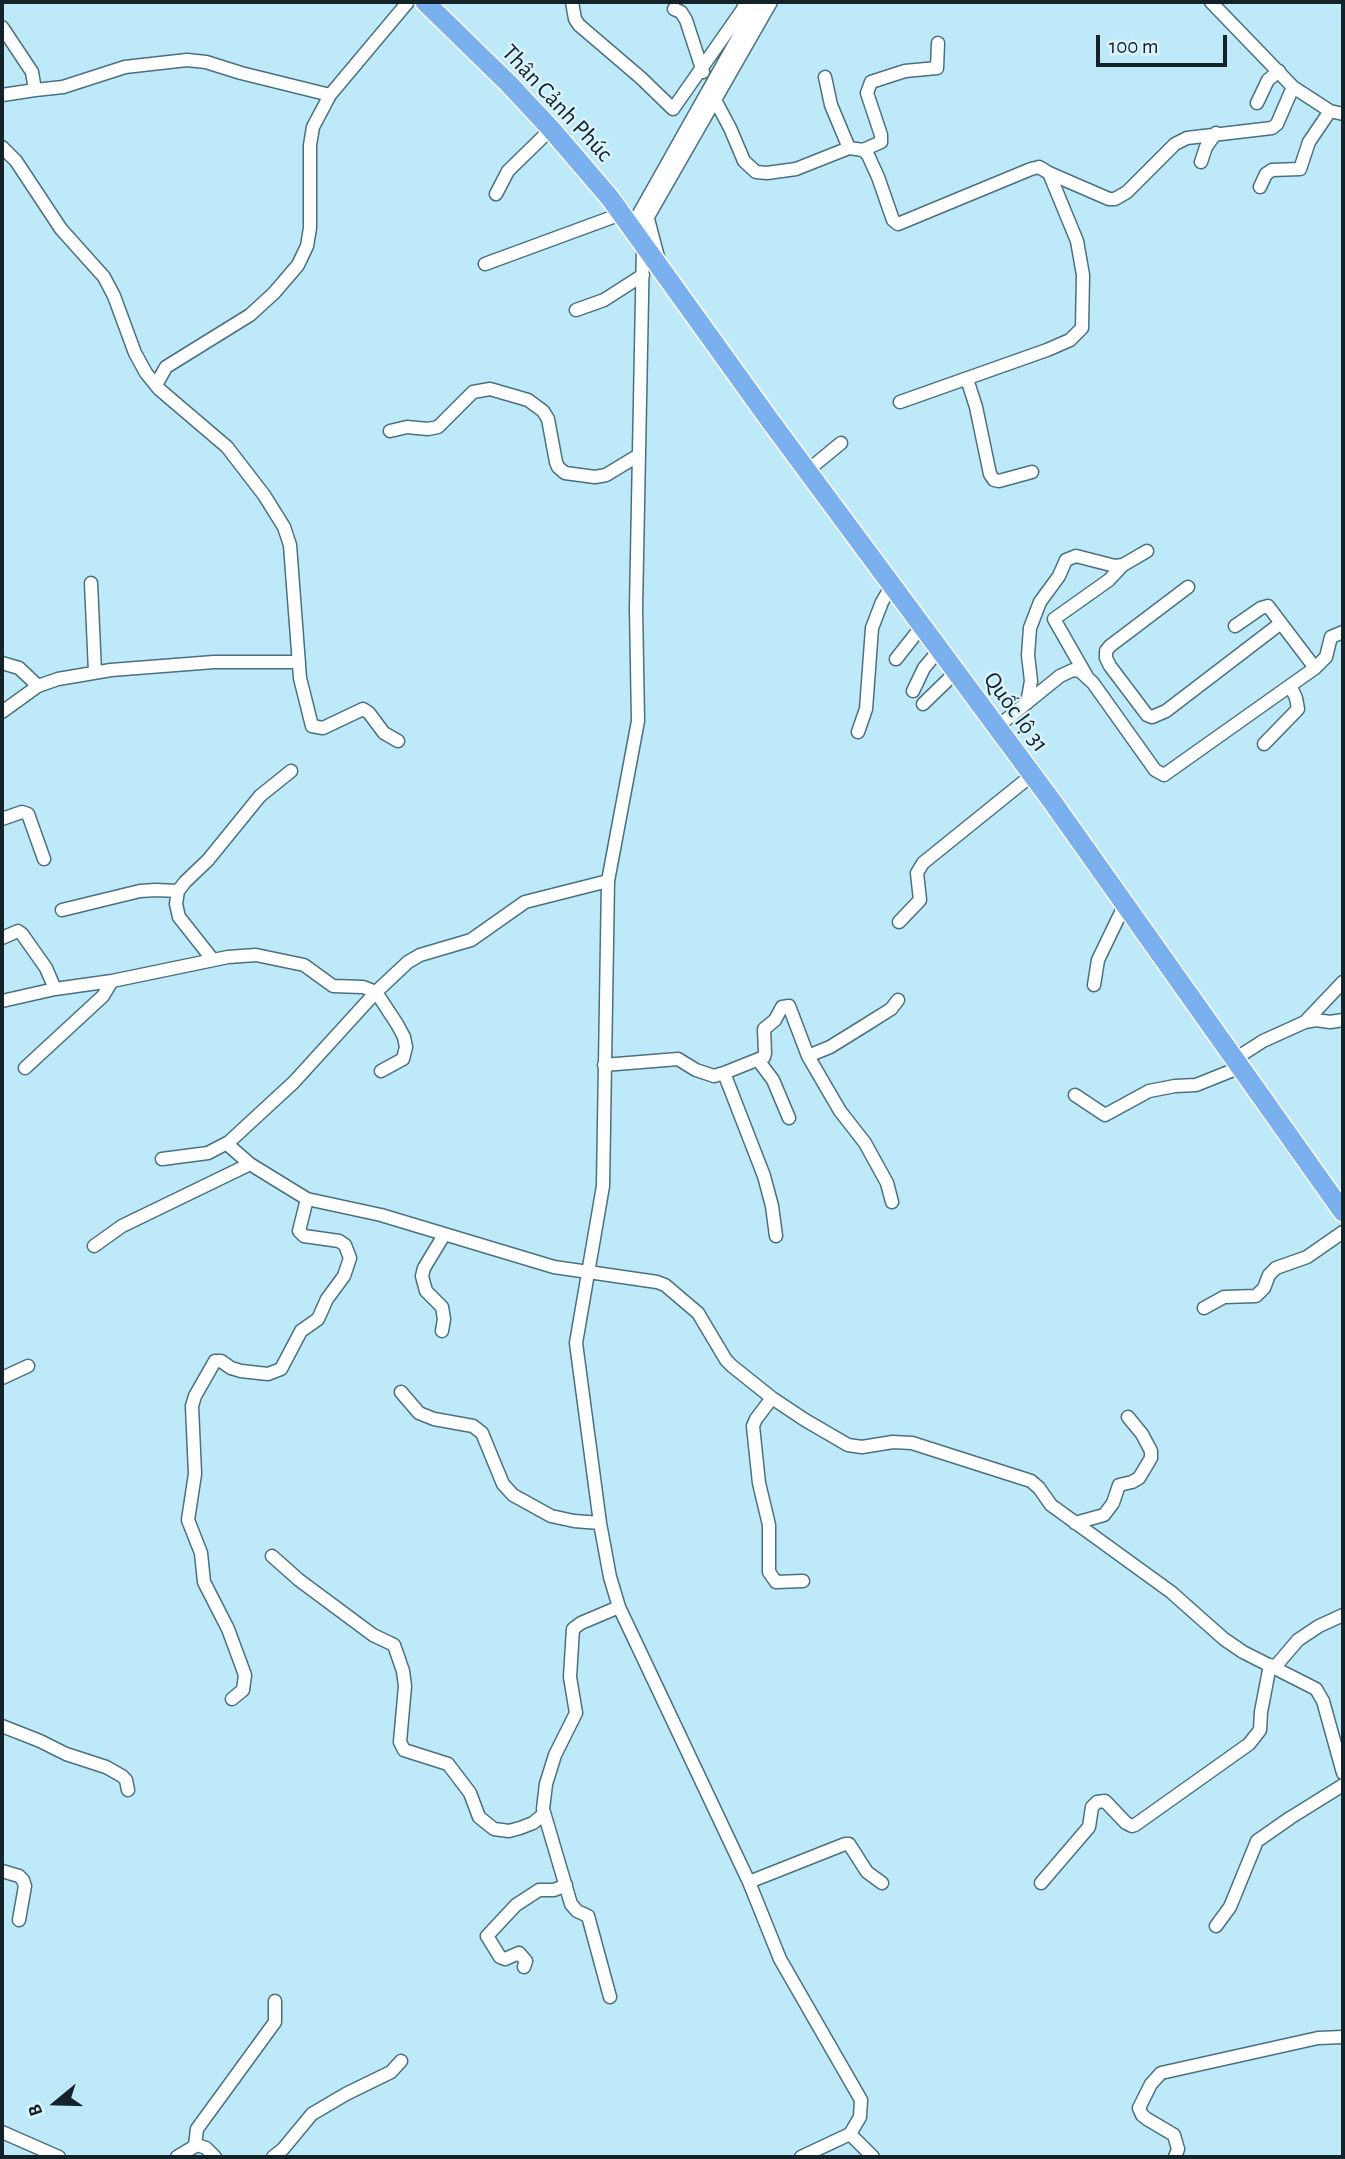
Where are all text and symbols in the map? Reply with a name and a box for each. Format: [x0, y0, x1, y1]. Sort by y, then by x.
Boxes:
scale bar [1100, 21, 1231, 65]
text: 100 m [1109, 36, 1159, 57]
street label: Thân Cảnh Phúc [495, 38, 619, 168]
street label: Quốc lộ 31 [977, 666, 1055, 758]
north arrow [21, 2068, 91, 2138]
text: B [25, 2102, 46, 2118]

